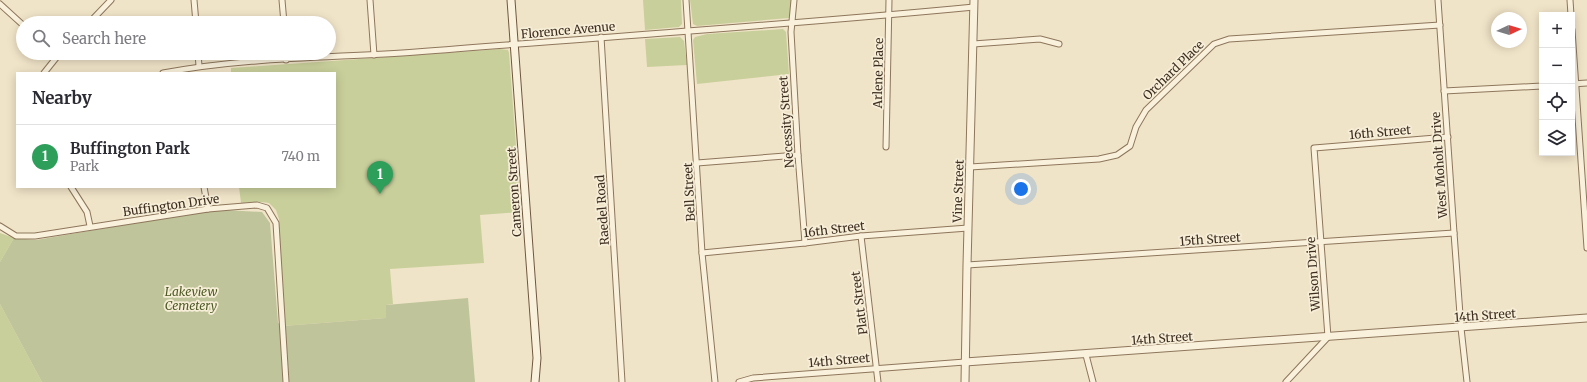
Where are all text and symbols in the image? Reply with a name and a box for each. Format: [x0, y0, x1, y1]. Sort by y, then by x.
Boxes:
north arrow [1491, 12, 1527, 48]
map controls [1539, 12, 1575, 156]
button: + [1539, 12, 1575, 48]
search box [16, 16, 336, 60]
street label: Florence Avenue [520, 18, 616, 42]
icon: search [30, 27, 52, 49]
text: Search here [62, 29, 146, 48]
street label: Orchard Place [1139, 37, 1207, 103]
street label: Arlene Place [870, 38, 886, 109]
button: − [1539, 48, 1575, 84]
street label: Necessity Street [775, 75, 797, 169]
button: locate [1539, 84, 1575, 120]
text: Nearby [32, 87, 92, 109]
street label: West Moholt Drive [1428, 111, 1450, 220]
button: layers [1539, 120, 1575, 156]
street label: 16th Street [1349, 122, 1412, 142]
text: Buffington Park [70, 139, 190, 158]
street label: Cameron Street [503, 146, 525, 237]
text: 1 [42, 148, 48, 165]
text: 740 m [281, 148, 320, 165]
text: Park [70, 158, 99, 175]
street label: Vine Street [949, 159, 967, 224]
pin: 1 [367, 161, 393, 194]
street label: Bell Street [680, 162, 698, 222]
street label: Raedel Road [592, 174, 612, 246]
your location [1011, 179, 1031, 199]
street label: Buffington Drive [122, 191, 220, 219]
street label: 16th Street [802, 218, 866, 240]
street label: 15th Street [1179, 229, 1241, 249]
street label: Wilson Drive [1303, 236, 1323, 313]
street label: Platt Street [848, 270, 870, 336]
park label: Lakeview Cemetery [165, 284, 218, 313]
street label: 14th Street [1454, 305, 1517, 325]
street label: 14th Street [1131, 328, 1194, 348]
street label: 14th Street [808, 350, 871, 370]

